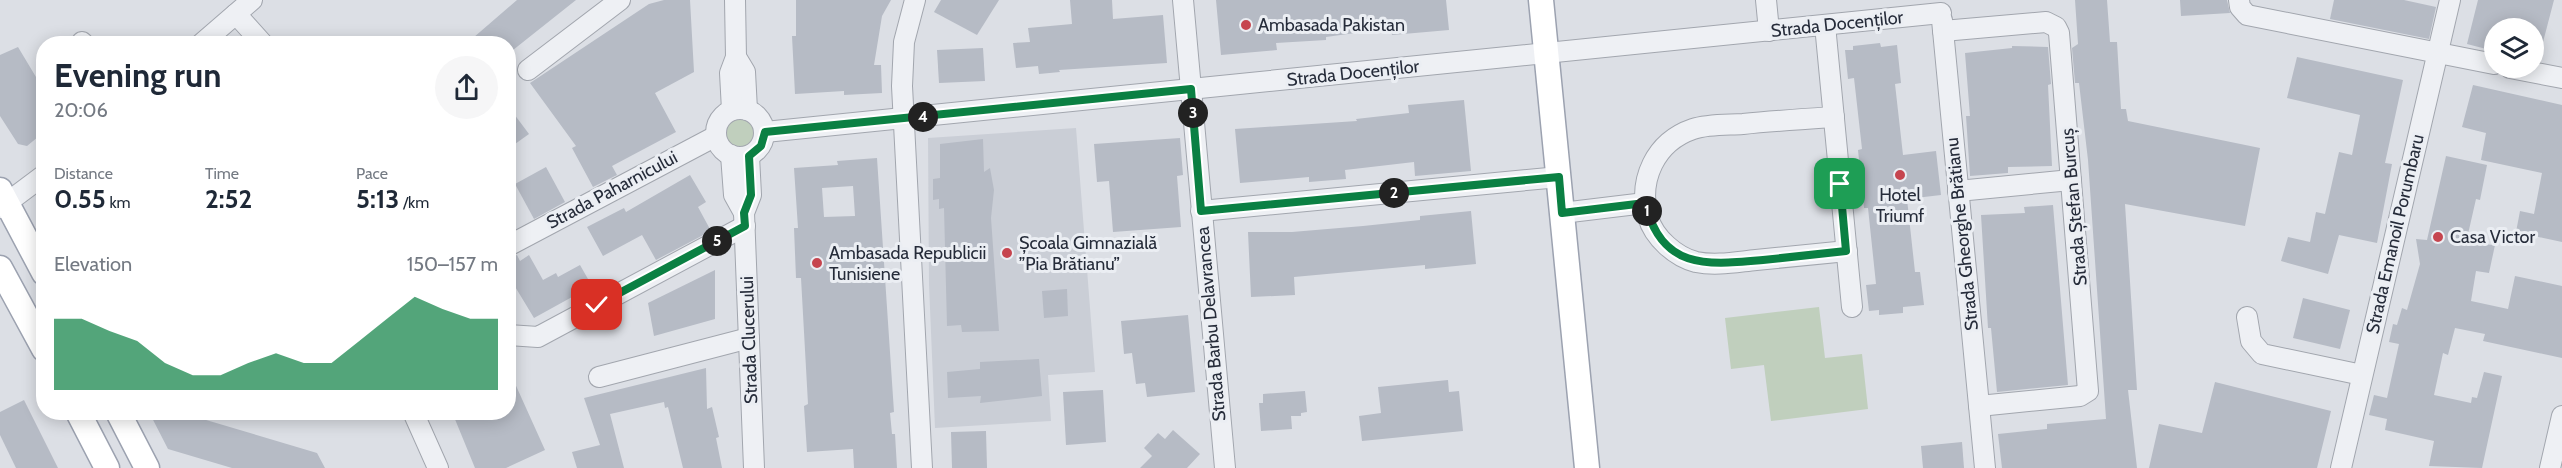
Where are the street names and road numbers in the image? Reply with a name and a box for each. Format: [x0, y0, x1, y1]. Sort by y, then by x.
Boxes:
street label: Strada Docenților [1770, 6, 1905, 43]
street label: Strada Docenților [1286, 55, 1421, 92]
street label: Strada Ștefan Burcuș [2056, 127, 2093, 287]
street label: Strada Emanoil Porumbaru [2361, 132, 2429, 336]
street label: Strada Gheorghe Brătianu [1941, 136, 1983, 332]
street label: Strada Paharnicului [543, 146, 681, 234]
street label: Strada Barbu Delavrancea [1191, 225, 1230, 422]
street label: Strada Clucerului [736, 276, 762, 404]

